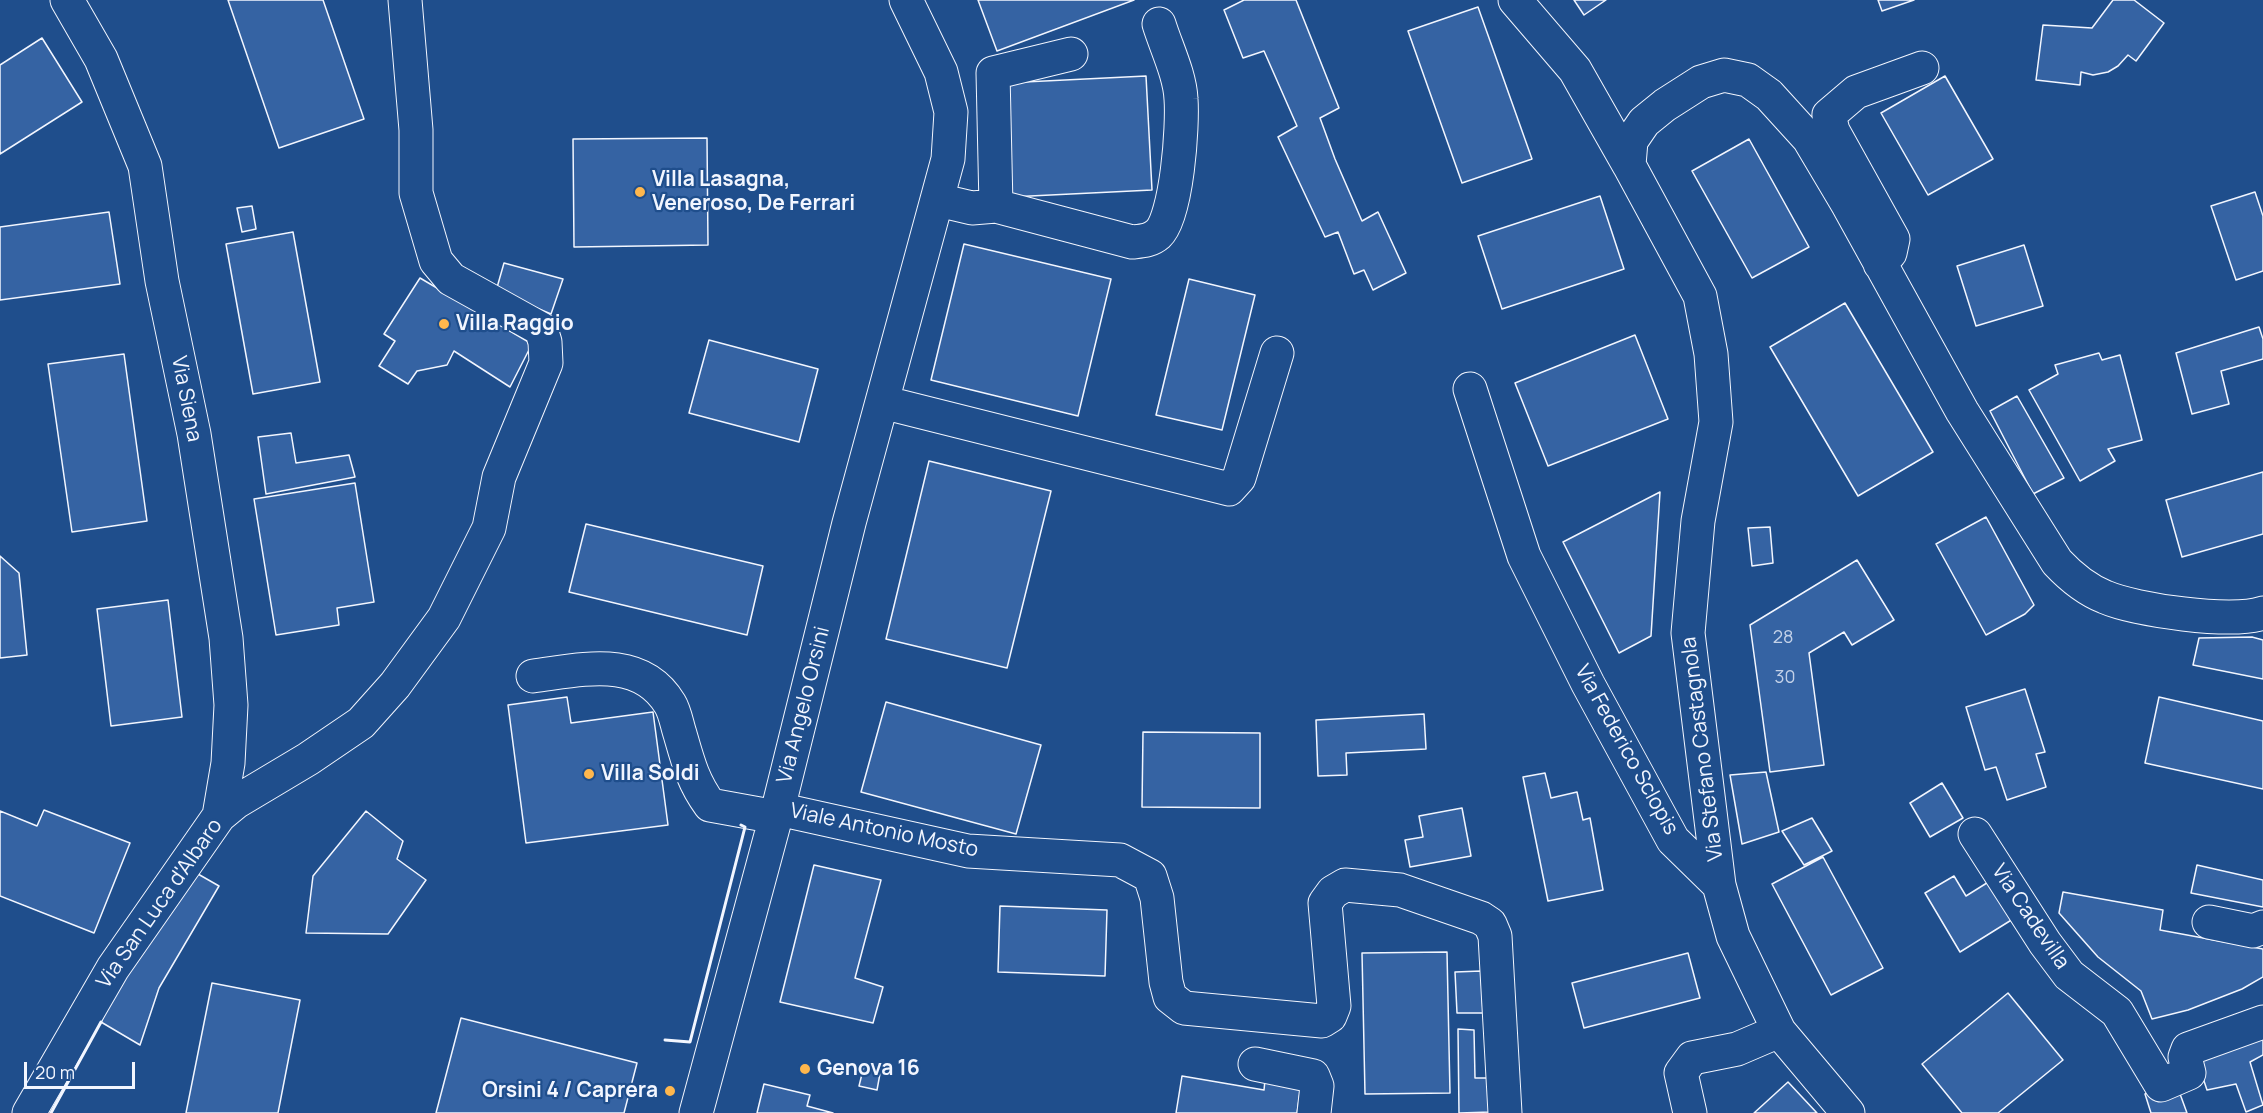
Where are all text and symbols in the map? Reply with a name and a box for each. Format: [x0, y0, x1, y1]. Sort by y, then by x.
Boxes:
place label: Villa Lasagna, Veneroso, De Ferrari [652, 167, 855, 217]
marker: Villa Lasagna, Veneroso, De Ferrari [633, 185, 647, 199]
place label: Villa Raggio [456, 311, 574, 337]
marker: Villa Raggio [437, 317, 451, 331]
street label: Via Siena [165, 354, 207, 444]
street label: Via Angelo Orsini [772, 624, 836, 786]
house number: 28 [1773, 627, 1793, 649]
street label: Via Stefano Castagnola [1677, 635, 1729, 863]
street label: Via Federico Sclopis [1569, 661, 1683, 839]
house number: 30 [1775, 667, 1795, 689]
place label: Villa Soldi [601, 761, 700, 787]
marker: Villa Soldi [582, 767, 596, 781]
street label: Viale Antonio Mosto [788, 799, 980, 863]
street label: Via San Luca d'Albaro [92, 814, 228, 994]
street label: Via Cadevilla [1986, 860, 2074, 974]
scale bar [27, 1050, 138, 1088]
place label: Genova 16 [817, 1056, 920, 1082]
text: 20 m [35, 1060, 75, 1084]
marker: Genova 16 [798, 1062, 812, 1076]
place label: Orsini 4 / Caprera [482, 1078, 658, 1104]
marker: Orsini 4 / Caprera [663, 1084, 677, 1098]

